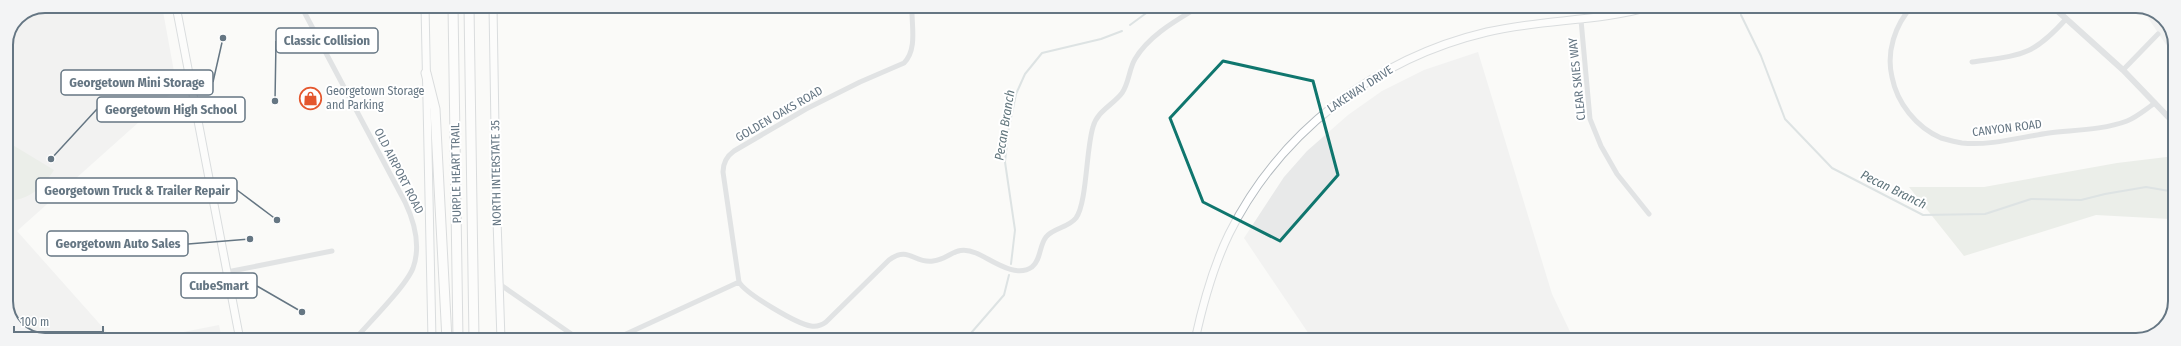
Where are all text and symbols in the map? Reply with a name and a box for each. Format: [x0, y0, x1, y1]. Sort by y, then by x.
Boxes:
callout: Classic Collision [276, 28, 378, 53]
text: Classic Collision [284, 33, 370, 48]
street label: CLEAR SKIES WAY [1566, 37, 1588, 121]
street label: LAKEWAY DRIVE [1325, 62, 1396, 115]
callout: Georgetown Mini Storage [61, 70, 213, 95]
text: Georgetown Mini Storage [69, 75, 205, 90]
street label: GOLDEN OAKS ROAD [733, 83, 825, 145]
place label: Georgetown Storage and Parking [326, 84, 425, 112]
shop icon: Georgetown Storage and Parking [298, 85, 324, 111]
water label: Pecan Branch [992, 89, 1017, 161]
callout: Georgetown High School [97, 97, 245, 122]
text: Georgetown High School [105, 102, 238, 117]
street label: CANYON ROAD [1971, 117, 2043, 139]
street label: NORTH INTERSTATE 35 [488, 119, 504, 226]
street label: PURPLE HEART TRAIL [448, 122, 464, 223]
street label: OLD AIRPORT ROAD [371, 126, 427, 216]
water label: Pecan Branch [1858, 167, 1929, 212]
callout: Georgetown Truck & Trailer Repair [36, 178, 237, 203]
text: Georgetown Truck & Trailer Repair [44, 183, 230, 198]
callout: Georgetown Auto Sales [47, 231, 188, 256]
text: Georgetown Auto Sales [56, 236, 181, 251]
callout: CubeSmart [181, 273, 257, 298]
text: CubeSmart [189, 278, 249, 293]
scale bar [14, 308, 103, 334]
text: 100 m [20, 315, 49, 329]

